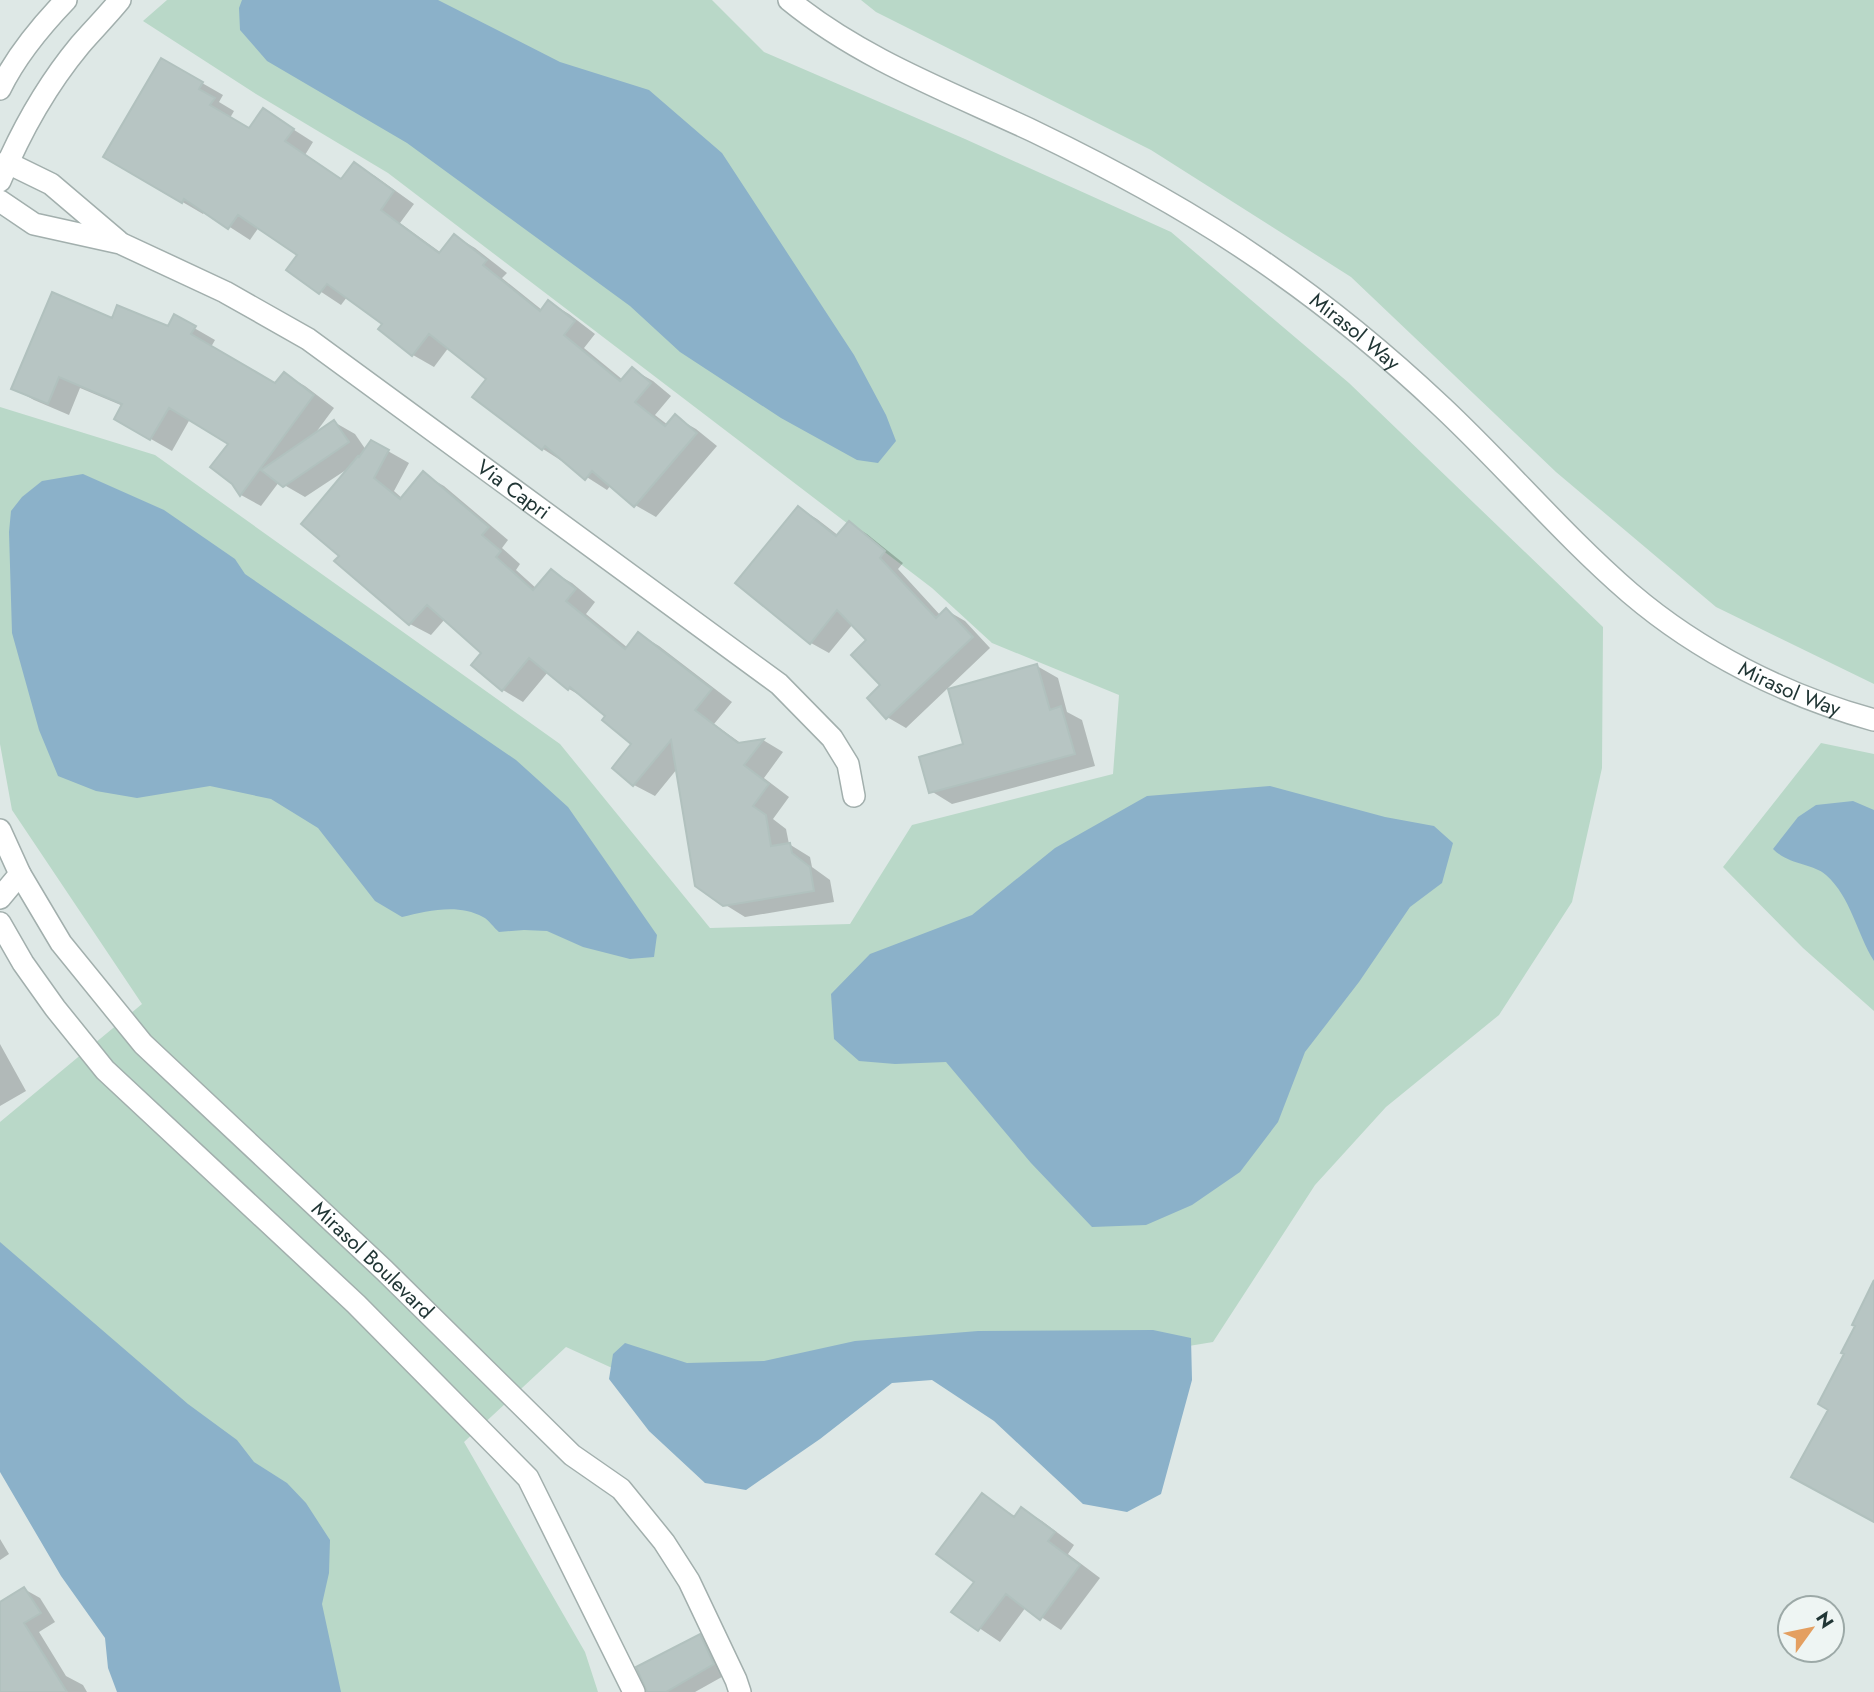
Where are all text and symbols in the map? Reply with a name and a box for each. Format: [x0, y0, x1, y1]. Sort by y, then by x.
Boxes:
street label: Mirasol Way [1303, 285, 1407, 378]
street label: Via Capri [470, 452, 557, 527]
street label: Mirasol Way [1733, 654, 1845, 724]
street label: Mirasol Boulevard [305, 1194, 440, 1326]
north arrow [1776, 1594, 1846, 1664]
text: N [1809, 1606, 1840, 1634]

